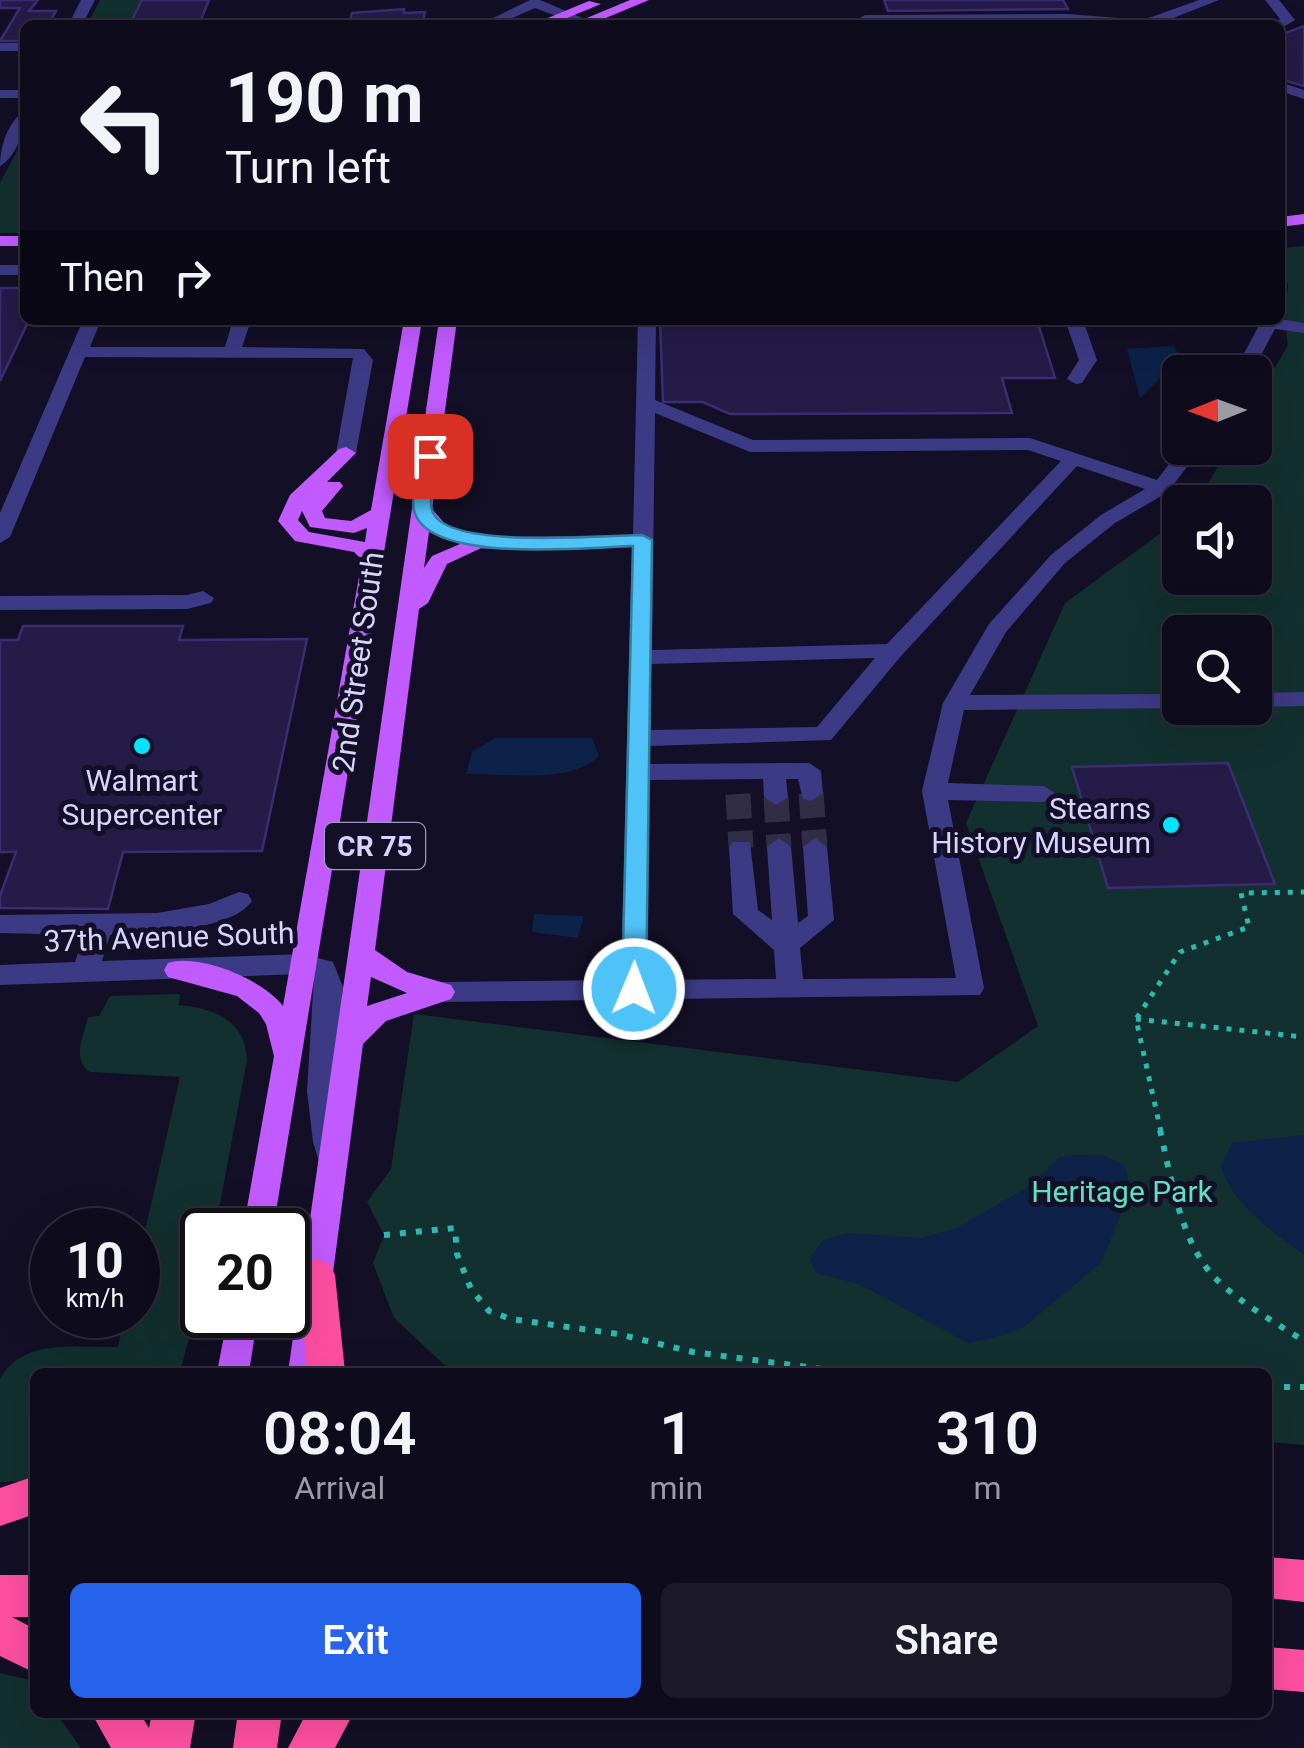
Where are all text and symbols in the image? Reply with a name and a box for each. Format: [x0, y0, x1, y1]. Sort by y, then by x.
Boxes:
text: 190 m [225, 57, 424, 139]
icon: left [60, 60, 190, 190]
text: Turn left [225, 141, 391, 194]
icon: right [165, 250, 220, 305]
text: Then [60, 256, 145, 300]
north arrow [1162, 355, 1272, 465]
map controls [1162, 355, 1272, 725]
pin [388, 414, 473, 499]
icon: arrive [403, 429, 458, 484]
button: sound [1162, 485, 1272, 595]
street label: 2nd Street South [325, 550, 391, 774]
button: search [1162, 615, 1272, 725]
marker: Walmart Supercenter [131, 735, 153, 757]
place label: Walmart Supercenter [61, 763, 223, 832]
place label: Stearns History Museum [931, 791, 1151, 860]
marker: Stearns History Museum [1160, 814, 1182, 836]
road number: CR 75 [325, 823, 425, 869]
street label: 37th Avenue South [43, 915, 295, 959]
position arrow [582, 937, 686, 1041]
park label: Heritage Park [1031, 1174, 1214, 1209]
speed limit sign: 20 [180, 1208, 310, 1338]
text: 10 [66, 1232, 124, 1290]
text: km/h [66, 1284, 124, 1313]
text: 08:04 [263, 1398, 417, 1469]
text: 1 [659, 1398, 693, 1469]
text: 310 [936, 1398, 1039, 1469]
text: Arrival [294, 1469, 385, 1507]
text: min [650, 1469, 703, 1507]
text: m [973, 1469, 1002, 1507]
button: Exit [70, 1583, 641, 1698]
button: Share [661, 1583, 1232, 1698]

